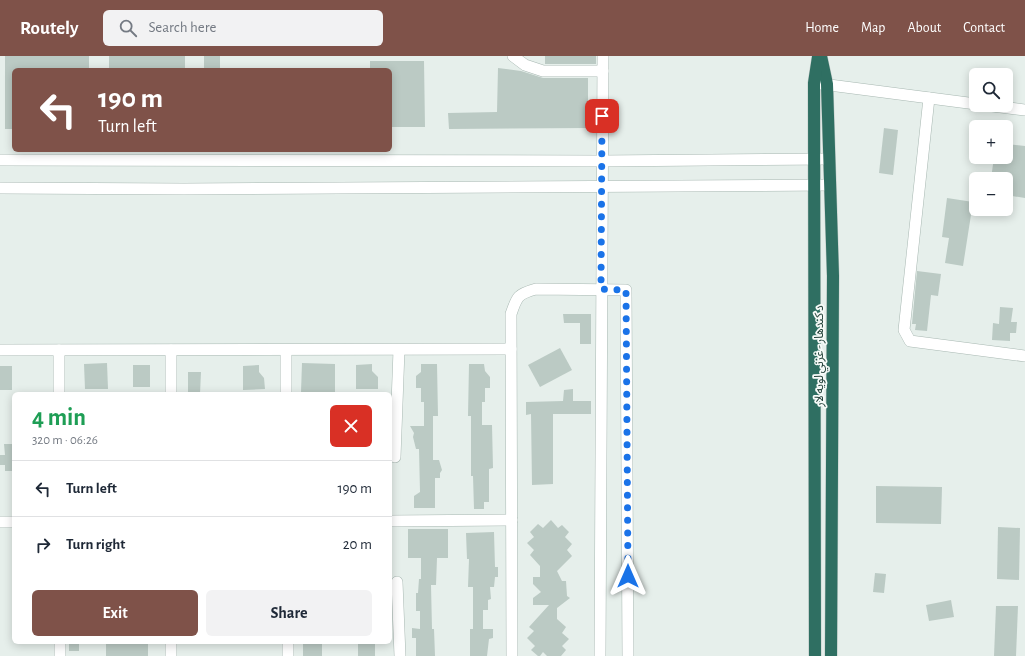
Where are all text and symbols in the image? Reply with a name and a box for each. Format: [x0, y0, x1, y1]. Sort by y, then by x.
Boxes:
search box [103, 10, 383, 46]
icon: search [117, 17, 139, 39]
text: Routely [20, 19, 79, 38]
text: Search here [149, 20, 216, 35]
text: Home [805, 21, 839, 35]
text: Map [861, 21, 885, 35]
text: About [907, 21, 941, 35]
text: Contact [963, 21, 1005, 35]
map controls [969, 68, 1013, 216]
button: search [969, 68, 1013, 112]
icon: left [32, 84, 84, 136]
text: 190 m [98, 85, 163, 113]
pin [585, 99, 619, 133]
icon: arrive [591, 105, 613, 127]
text: Turn left [98, 118, 157, 136]
button: + [969, 120, 1013, 164]
button: − [969, 172, 1013, 216]
street label: د کندهار - غزني لويه لار [813, 305, 829, 408]
button: close [330, 405, 372, 447]
text: 4 min [32, 406, 86, 430]
text: 320 m · 06:26 [32, 434, 98, 447]
icon: left [32, 478, 54, 500]
text: Turn left [66, 481, 117, 496]
text: 190 m [337, 481, 372, 496]
icon: right [32, 534, 54, 556]
text: Turn right [66, 537, 125, 552]
text: 20 m [343, 537, 372, 552]
position arrow [607, 555, 649, 597]
button: Exit [32, 590, 198, 636]
button: Share [206, 590, 372, 636]

